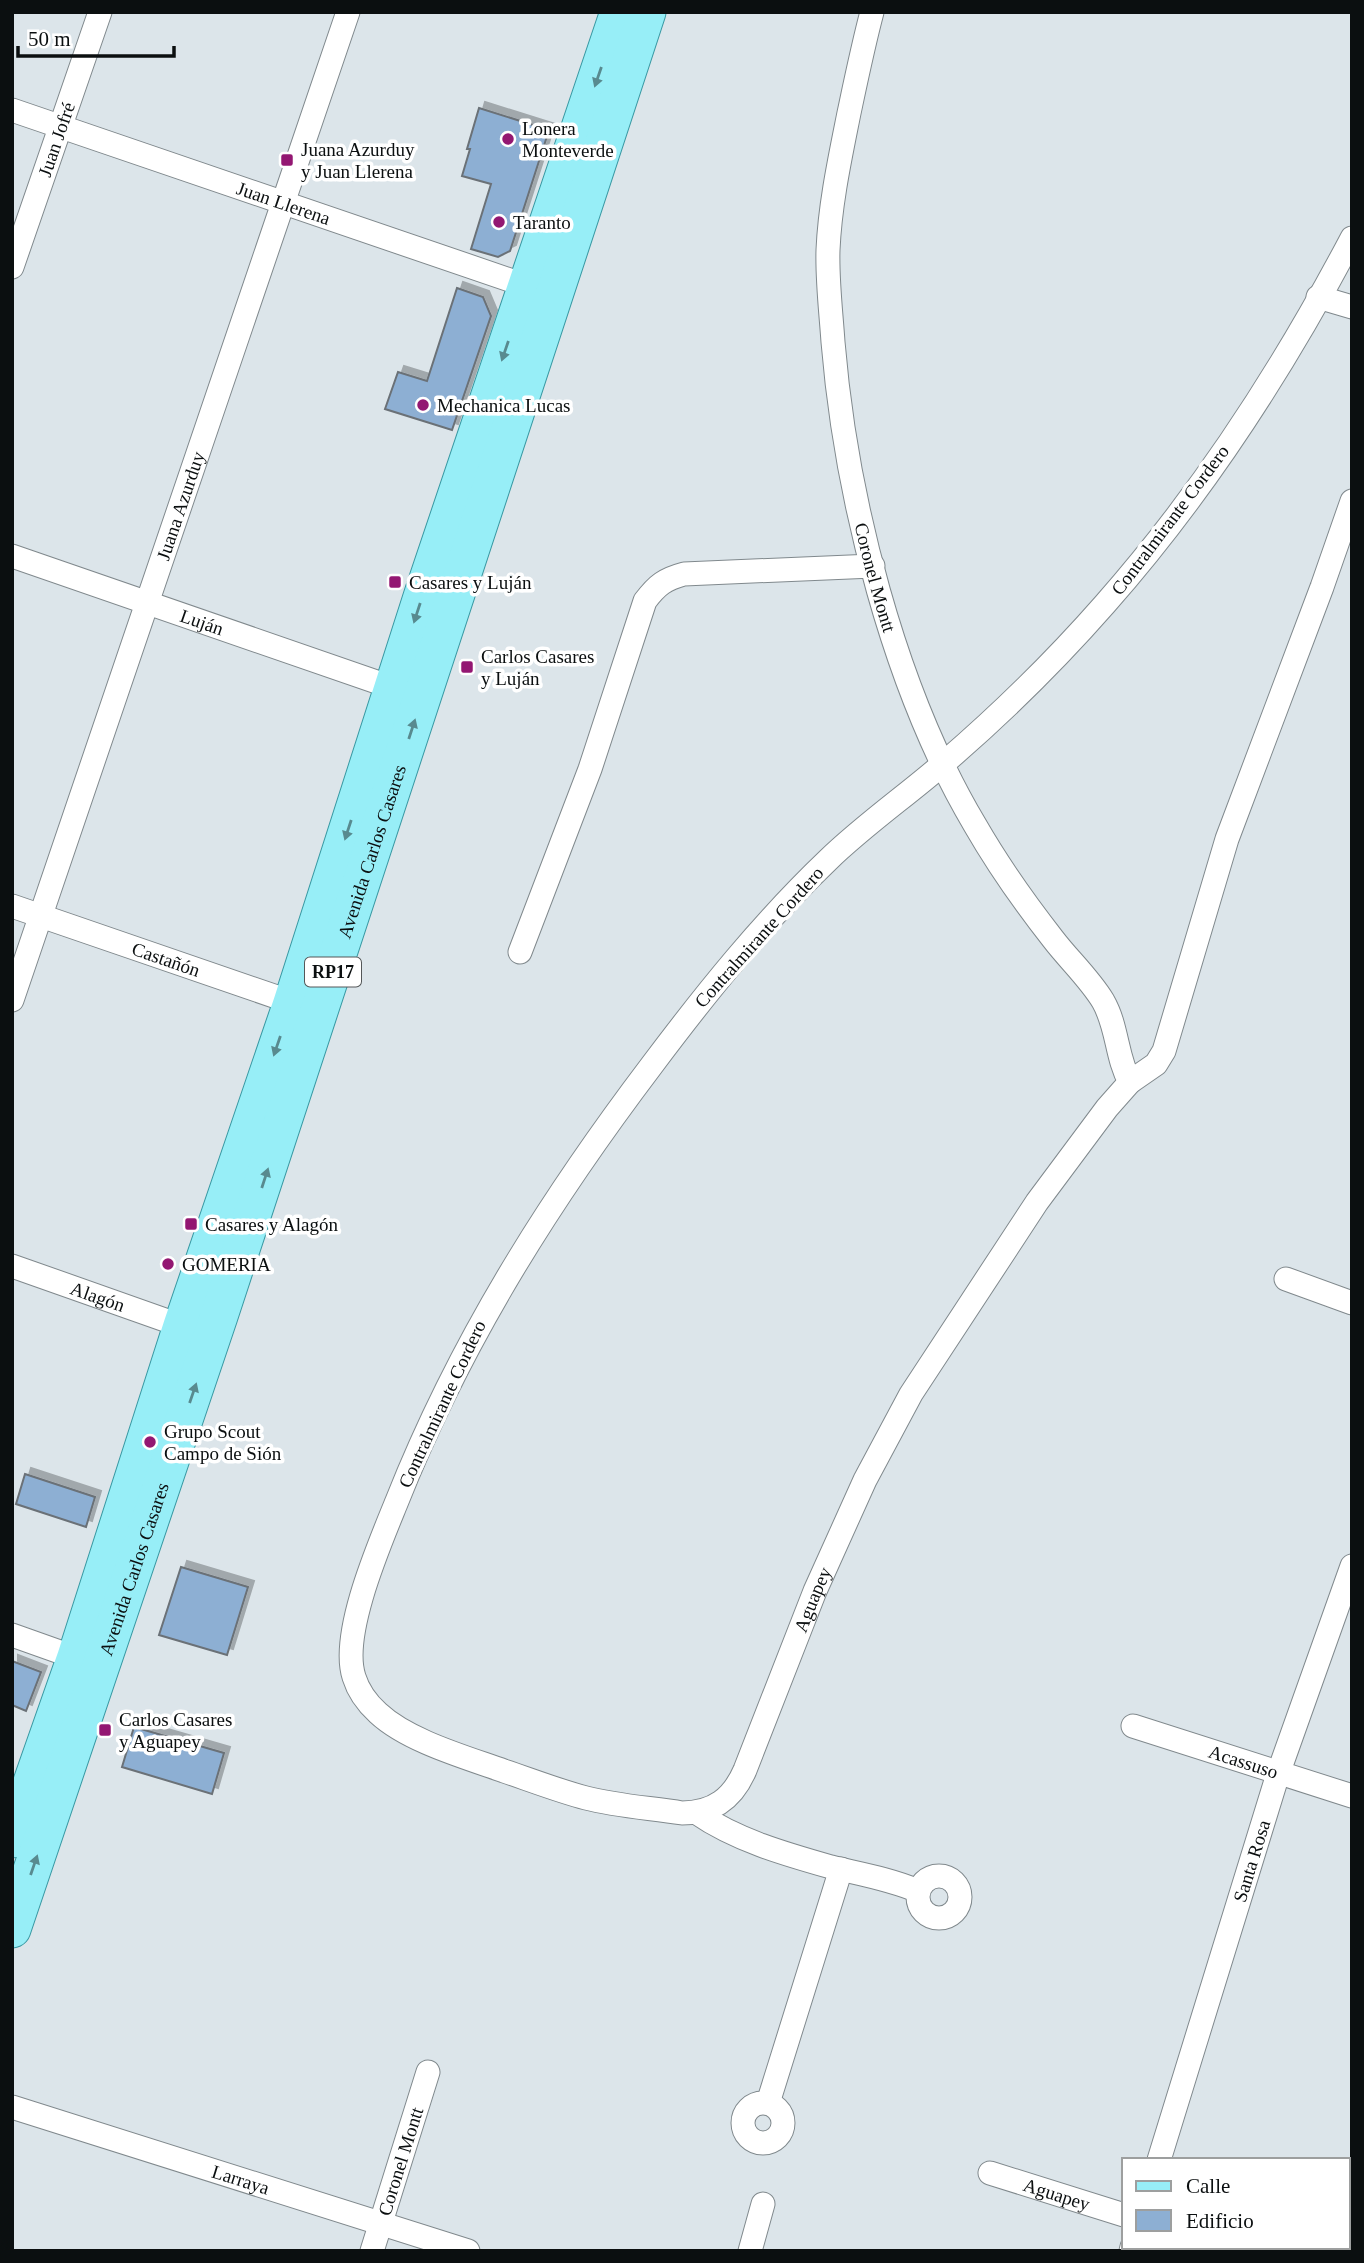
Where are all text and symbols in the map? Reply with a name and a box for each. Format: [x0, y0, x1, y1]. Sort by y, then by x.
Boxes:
scale bar [18, 14, 173, 58]
text: 50 m [28, 27, 71, 51]
one-way arrow [592, 67, 603, 88]
street label: Juan Jofré [33, 99, 79, 179]
place label: Lonera Monteverde [522, 118, 614, 161]
marker: Lonera Monteverde [500, 131, 516, 147]
place label: Juana Azurduy y Juan Llerena [301, 139, 415, 182]
marker: Juana Azurduy y Juan Llerena [279, 152, 295, 168]
street label: Juan Llerena [234, 177, 334, 229]
place label: Taranto [513, 212, 571, 233]
marker: Taranto [491, 214, 507, 230]
one-way arrow [499, 341, 510, 362]
place label: Mechanica Lucas [437, 395, 570, 416]
marker: Mechanica Lucas [415, 397, 431, 413]
street label: Contralmirante Cordero [1107, 441, 1233, 599]
street label: Juana Azurduy [152, 448, 208, 563]
street label: Coronel Montt [851, 521, 901, 635]
place label: Casares y Luján [409, 572, 532, 593]
marker: Casares y Luján [387, 574, 403, 590]
one-way arrow [412, 603, 422, 624]
street label: Luján [178, 604, 227, 639]
place label: Carlos Casares y Luján [481, 646, 594, 689]
marker: Carlos Casares y Luján [459, 659, 475, 675]
one-way arrow [407, 718, 417, 739]
street label: Avenida Carlos Casares [333, 762, 410, 941]
one-way arrow [342, 820, 353, 841]
street label: Contralmirante Cordero [690, 862, 828, 1012]
street label: Castañón [129, 938, 203, 981]
road number: RP17 [305, 958, 361, 987]
one-way arrow [271, 1036, 282, 1057]
one-way arrow [260, 1167, 270, 1188]
place label: Casares y Alagón [205, 1214, 338, 1235]
marker: Casares y Alagón [183, 1216, 199, 1232]
place label: GOMERIA [182, 1254, 271, 1275]
marker: GOMERIA [160, 1256, 176, 1272]
street label: Alagón [68, 1277, 128, 1316]
street label: Contralmirante Cordero [394, 1317, 490, 1491]
one-way arrow [188, 1383, 199, 1404]
place label: Grupo Scout Campo de Sión [164, 1421, 282, 1464]
marker: Grupo Scout Campo de Sión [142, 1434, 158, 1450]
street label: Avenida Carlos Casares [95, 1480, 173, 1658]
street label: Aguapey [789, 1563, 835, 1635]
place label: Carlos Casares y Aguapey [119, 1709, 232, 1752]
marker: Carlos Casares y Aguapey [97, 1722, 113, 1738]
street label: Acassuso [1206, 1740, 1281, 1782]
street label: Santa Rosa [1229, 1817, 1274, 1905]
one-way arrow [29, 1854, 40, 1875]
street label: Coronel Montt [373, 2104, 427, 2218]
legend [1122, 2158, 1350, 2249]
street label: Larraya [210, 2160, 273, 2198]
street label: Aguapey [1021, 2174, 1093, 2214]
text: Calle [1186, 2174, 1230, 2198]
text: Edificio [1186, 2209, 1254, 2233]

